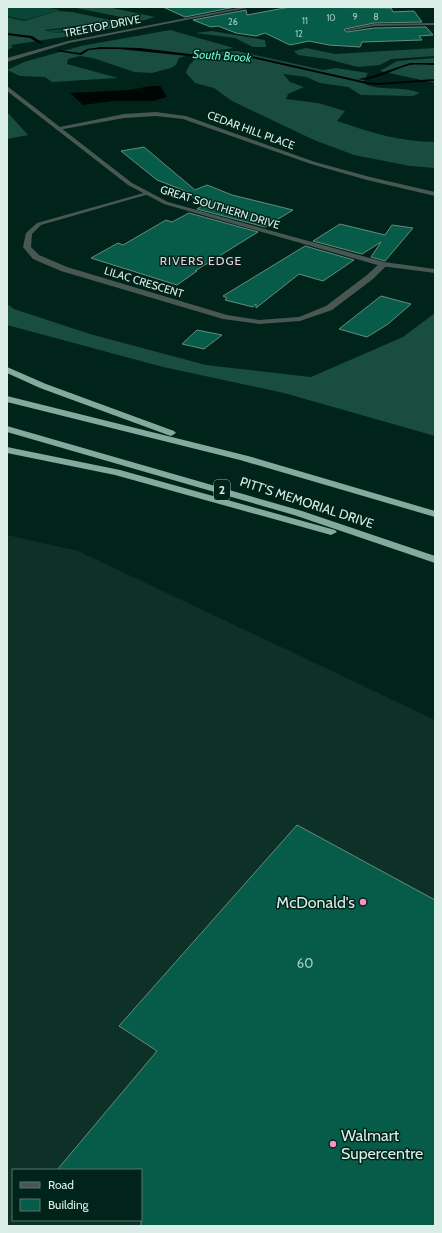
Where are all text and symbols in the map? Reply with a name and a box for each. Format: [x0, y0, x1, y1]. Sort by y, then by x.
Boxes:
house number: 9 [352, 11, 358, 22]
house number: 8 [373, 11, 379, 22]
street label: TREETOP DRIVE [62, 12, 142, 40]
house number: 10 [326, 12, 336, 23]
house number: 11 [302, 15, 308, 26]
house number: 26 [228, 16, 238, 27]
house number: 12 [295, 28, 303, 39]
water label: South Brook [192, 46, 253, 65]
street label: CEDAR HILL PLACE [205, 108, 297, 152]
street label: GREAT SOUTHERN DRIVE [159, 182, 281, 232]
district label: RIVERS EDGE [160, 253, 242, 268]
street label: LILAC CRESCENT [103, 263, 185, 301]
street label: PITT'S MEMORIAL DRIVE [238, 473, 376, 531]
road number: 2 [214, 480, 230, 500]
place label: McDonald's [276, 893, 355, 912]
marker: McDonald's [358, 897, 368, 907]
house number: 60 [297, 955, 313, 971]
place label: Walmart Supercentre [341, 1126, 423, 1163]
marker: Walmart Supercentre [328, 1139, 338, 1149]
legend [12, 1169, 142, 1221]
text: Road [48, 1177, 74, 1192]
text: Building [48, 1197, 90, 1212]

